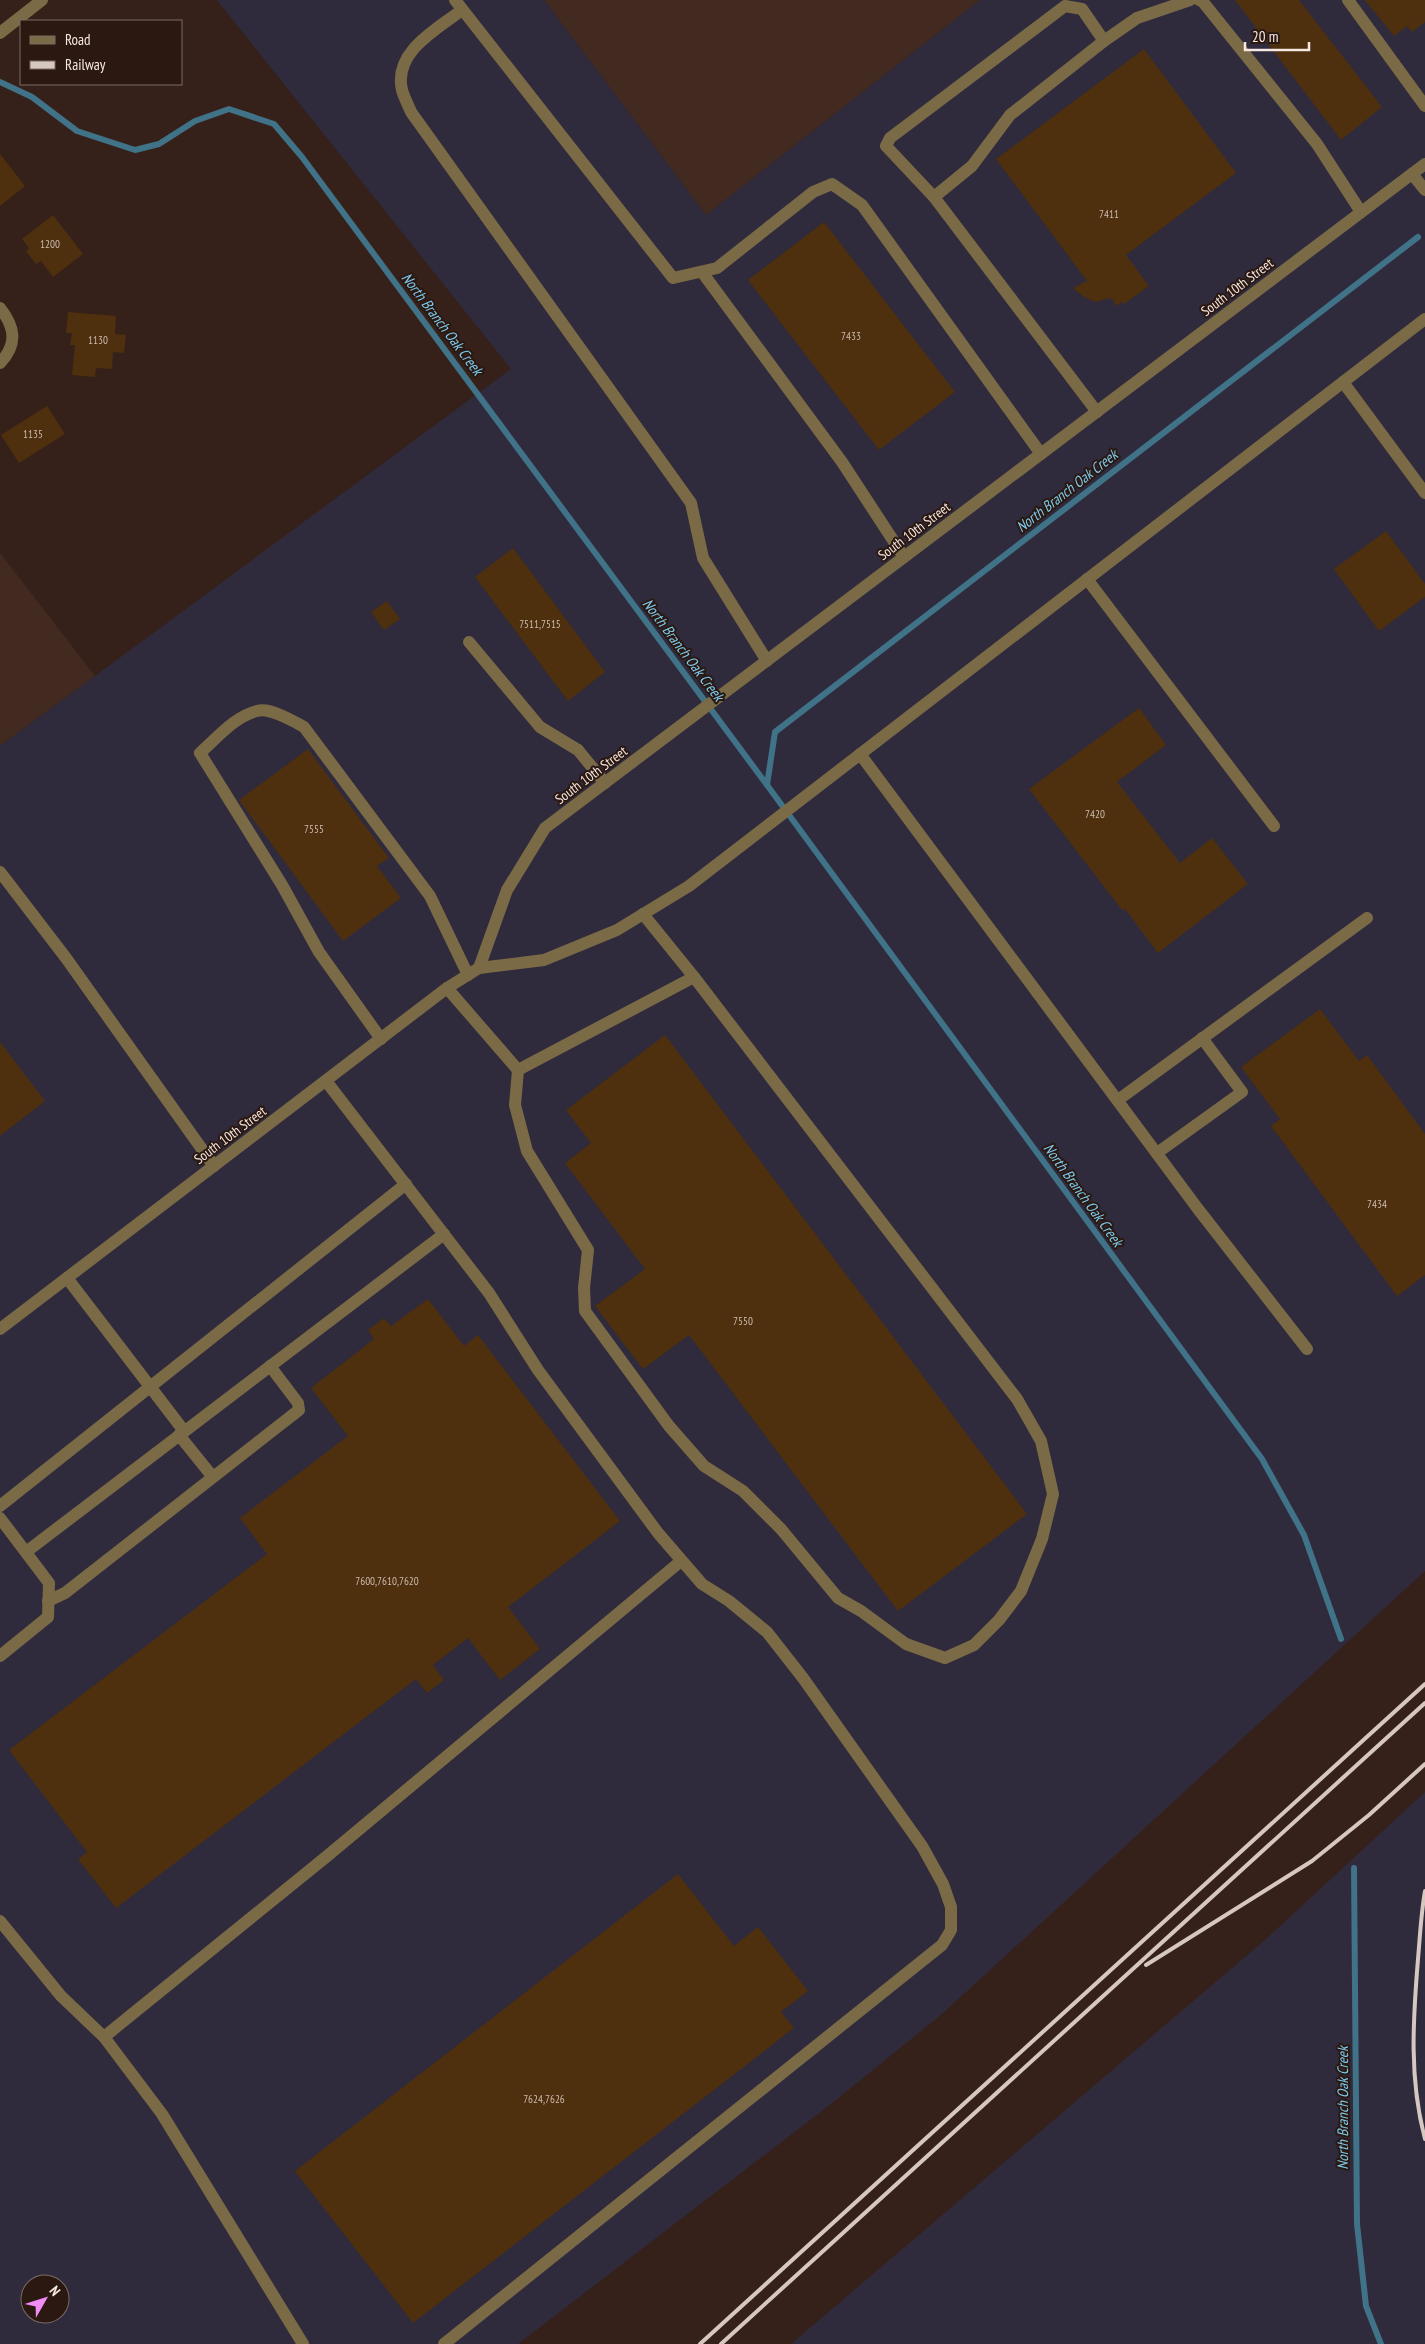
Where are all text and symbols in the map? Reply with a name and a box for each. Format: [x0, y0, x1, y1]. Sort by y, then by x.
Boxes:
legend [20, 20, 182, 85]
scale bar [1245, 20, 1309, 52]
text: 20 m [1252, 27, 1278, 46]
text: Road [65, 30, 91, 49]
text: Railway [65, 55, 106, 74]
house number: 7411 [1099, 207, 1119, 221]
house number: 1200 [40, 237, 60, 251]
street label: South 10th Street [1197, 254, 1277, 320]
water label: North Branch Oak Creek [398, 269, 488, 380]
house number: 7433 [841, 329, 861, 343]
house number: 1130 [88, 333, 108, 347]
house number: 1135 [23, 427, 43, 441]
water label: North Branch Oak Creek [1012, 444, 1123, 536]
street label: South 10th Street [874, 498, 954, 564]
water label: North Branch Oak Creek [639, 595, 729, 706]
house number: 7511,7515 [519, 617, 561, 631]
street label: South 10th Street [551, 742, 631, 808]
house number: 7420 [1085, 807, 1105, 821]
house number: 7555 [304, 822, 324, 836]
street label: South 10th Street [190, 1102, 270, 1168]
water label: North Branch Oak Creek [1039, 1139, 1129, 1252]
house number: 7434 [1367, 1197, 1387, 1211]
house number: 7550 [733, 1314, 753, 1328]
house number: 7600,7610,7620 [355, 1574, 419, 1588]
water label: North Branch Oak Creek [1333, 2044, 1352, 2170]
house number: 7624,7626 [523, 2092, 565, 2106]
north arrow [20, 2274, 70, 2324]
text: N [46, 2282, 64, 2299]

